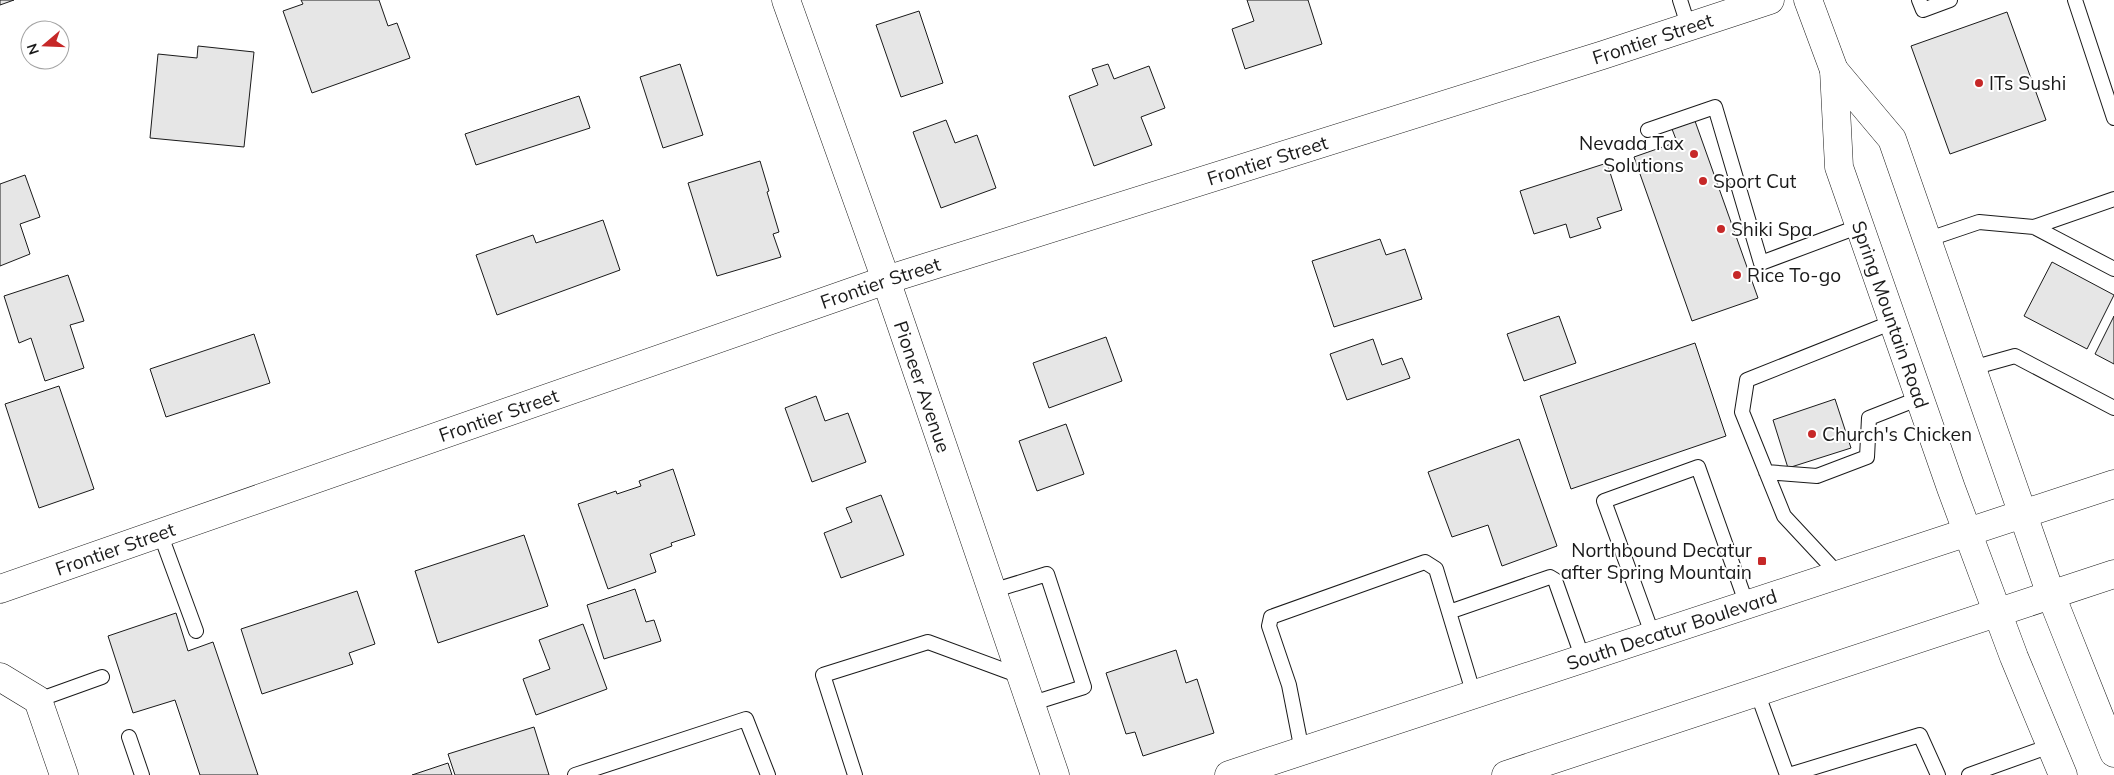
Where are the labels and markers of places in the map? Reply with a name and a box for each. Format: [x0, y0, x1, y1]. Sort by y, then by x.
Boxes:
place label: ITs Sushi [1989, 71, 2066, 95]
marker: ITs Sushi [1973, 77, 1985, 89]
place label: Nevada Tax Solutions [1579, 131, 1684, 177]
marker: Nevada Tax Solutions [1688, 148, 1700, 160]
place label: Sport Cut [1713, 169, 1797, 193]
marker: Sport Cut [1697, 175, 1709, 187]
place label: Shiki Spa [1731, 217, 1812, 241]
marker: Shiki Spa [1715, 223, 1727, 235]
place label: Rice To-go [1747, 263, 1841, 287]
marker: Rice To-go [1731, 269, 1743, 281]
place label: Church's Chicken [1822, 422, 1972, 446]
marker: Church's Chicken [1806, 428, 1818, 440]
place label: Northbound Decatur after Spring Mountain [1561, 538, 1752, 584]
marker: Northbound Decatur after Spring Mountain [1756, 555, 1768, 567]

